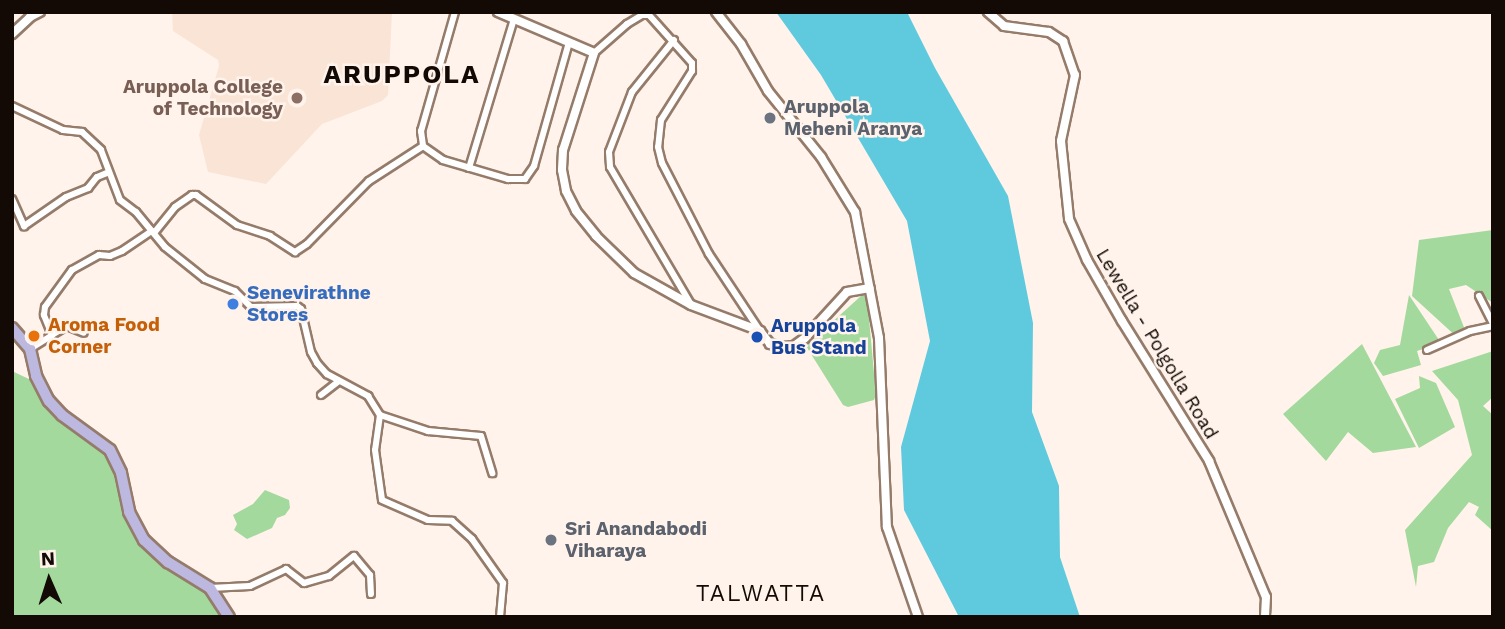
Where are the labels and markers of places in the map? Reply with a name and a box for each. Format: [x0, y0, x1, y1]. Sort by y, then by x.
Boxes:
place label: Aruppola College of Technology [123, 76, 283, 120]
marker: Aruppola College of Technology [289, 90, 305, 106]
place label: Aruppola Meheni Aranya [784, 96, 923, 140]
marker: Aruppola Meheni Aranya [762, 110, 778, 126]
place label: Senevirathne Stores [247, 282, 371, 326]
marker: Senevirathne Stores [225, 296, 241, 312]
place label: Aroma Food Corner [48, 314, 160, 358]
place label: Aruppola Bus Stand [771, 315, 867, 359]
marker: Aroma Food Corner [26, 328, 42, 344]
marker: Aruppola Bus Stand [749, 329, 765, 345]
place label: Sri Anandabodi Viharaya [565, 518, 707, 562]
marker: Sri Anandabodi Viharaya [543, 532, 559, 548]

